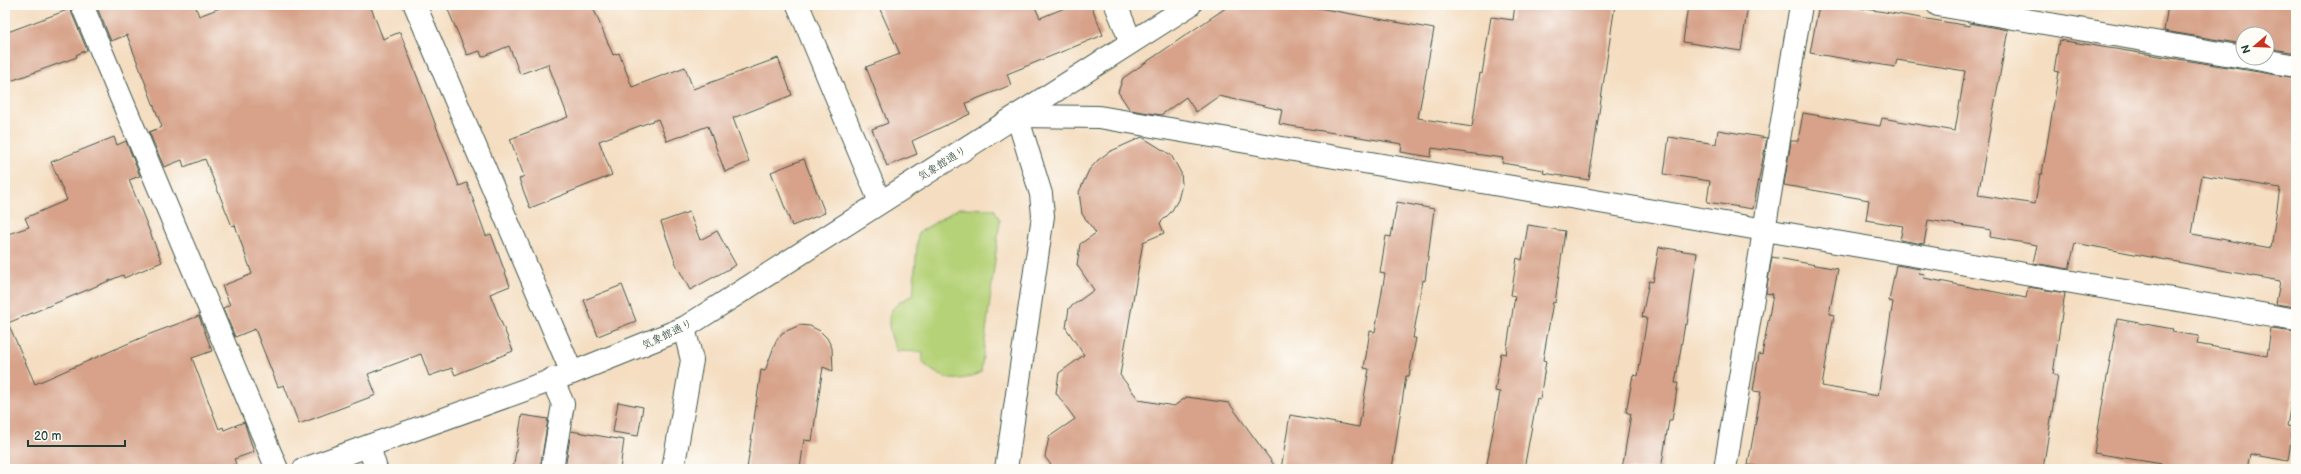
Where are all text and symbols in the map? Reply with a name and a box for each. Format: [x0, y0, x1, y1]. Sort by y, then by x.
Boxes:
north arrow [2235, 26, 2275, 66]
text: N [2239, 43, 2254, 55]
street label: 気象館通り [915, 143, 969, 184]
street label: 気象館通り [640, 317, 695, 352]
scale bar [28, 422, 125, 448]
text: 20 m [34, 429, 61, 444]

